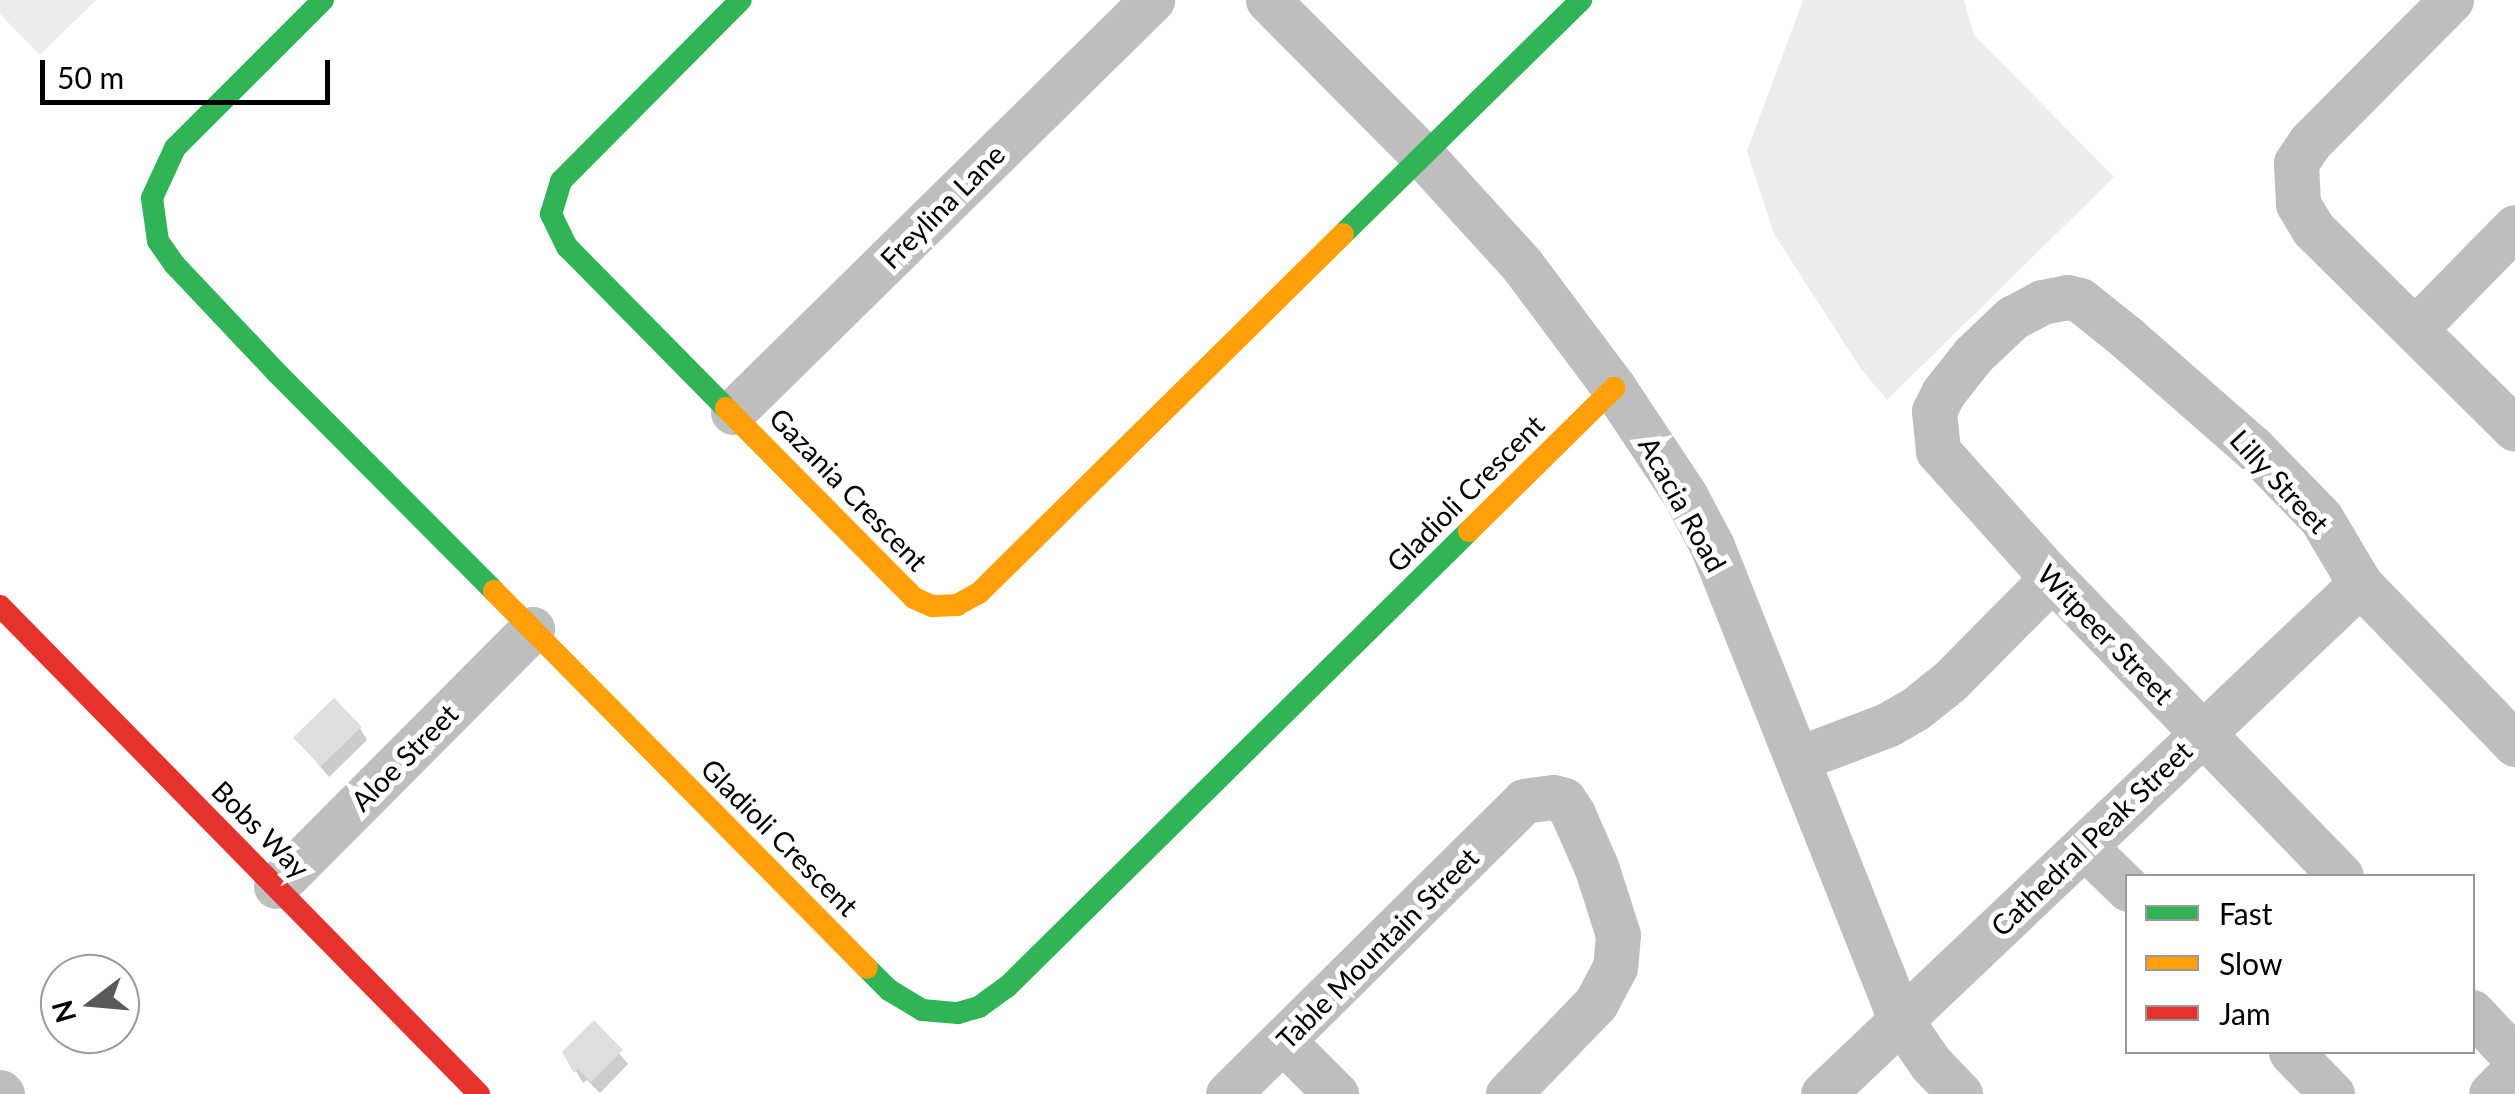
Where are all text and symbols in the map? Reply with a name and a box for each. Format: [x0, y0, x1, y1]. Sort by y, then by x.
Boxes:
scale bar [45, 40, 335, 102]
text: 50 m [57, 59, 124, 95]
street label: Freylina Lane [873, 137, 1011, 275]
street label: Gazania Crescent [763, 401, 935, 577]
street label: Gladioli Crescent [1380, 408, 1550, 578]
street label: Lilly Street [2224, 422, 2336, 540]
street label: Acacia Road [1632, 431, 1734, 577]
street label: Witpeer Street [2031, 557, 2181, 711]
street label: Aloe Street [344, 697, 464, 817]
street label: Cathedral Peak Street [1984, 733, 2198, 943]
street label: Gladioli Crescent [695, 752, 865, 922]
street label: Bobs Way [205, 773, 317, 885]
street label: Table Mountain Street [1269, 840, 1485, 1056]
legend [2125, 874, 2475, 1054]
text: Fast [2219, 895, 2273, 931]
text: Slow [2219, 945, 2282, 981]
north arrow [40, 954, 140, 1054]
text: Jam [2219, 995, 2271, 1031]
text: N [44, 997, 82, 1027]

